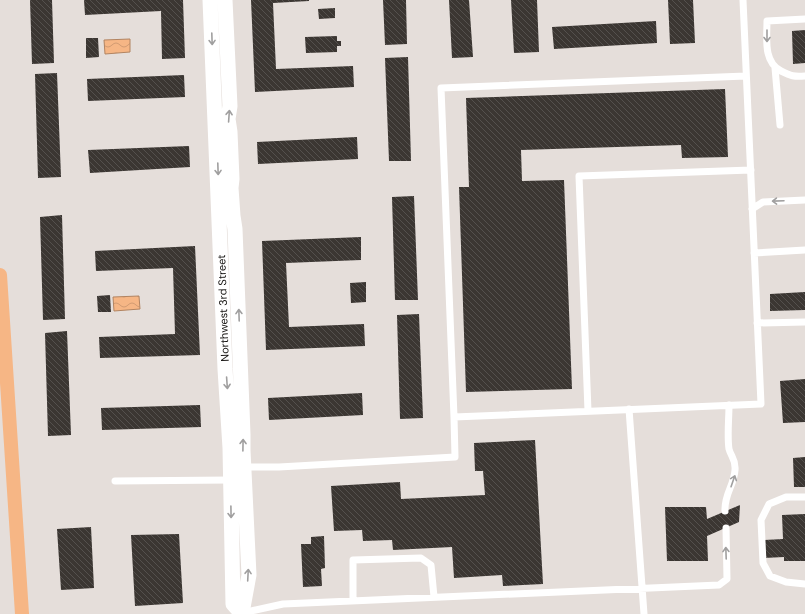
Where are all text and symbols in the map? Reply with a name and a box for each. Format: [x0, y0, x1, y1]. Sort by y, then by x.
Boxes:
one-way arrow [763, 29, 771, 42]
one-way arrow [208, 32, 216, 45]
one-way arrow [225, 110, 232, 123]
one-way arrow [214, 162, 222, 175]
one-way arrow [772, 198, 785, 205]
street label: Northwest 3rd Street [214, 254, 232, 362]
one-way arrow [235, 309, 242, 322]
one-way arrow [223, 376, 230, 389]
one-way arrow [239, 439, 247, 452]
one-way arrow [730, 474, 737, 487]
one-way arrow [227, 505, 235, 518]
one-way arrow [723, 547, 730, 560]
one-way arrow [245, 569, 252, 582]

